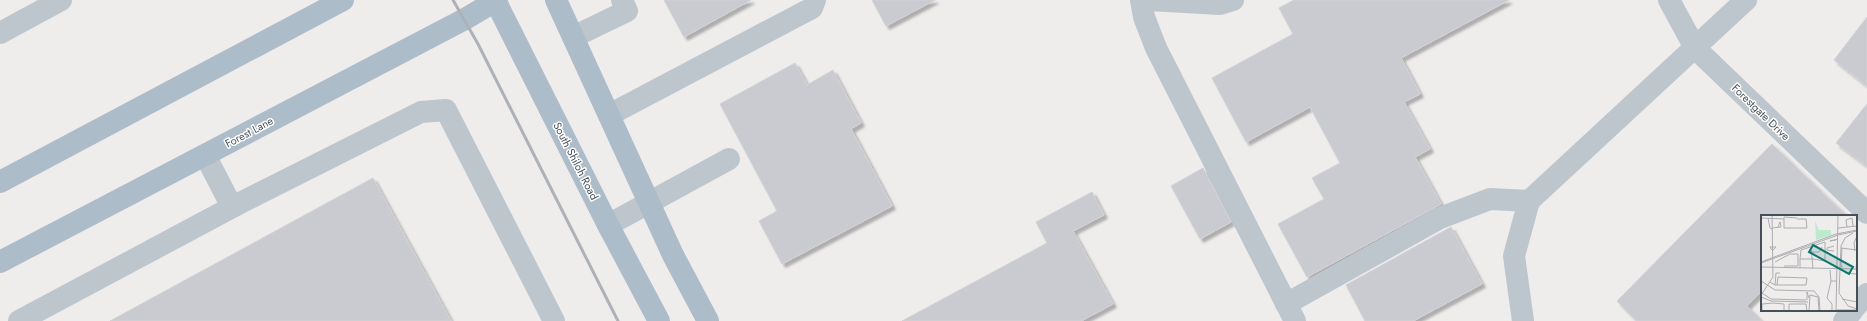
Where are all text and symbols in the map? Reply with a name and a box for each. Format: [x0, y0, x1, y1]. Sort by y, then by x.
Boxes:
street label: Forestgate Drive [1728, 80, 1794, 144]
street label: Forest Lane [222, 112, 276, 151]
street label: South Shiloh Road [549, 119, 603, 203]
inset map [1761, 215, 1857, 311]

